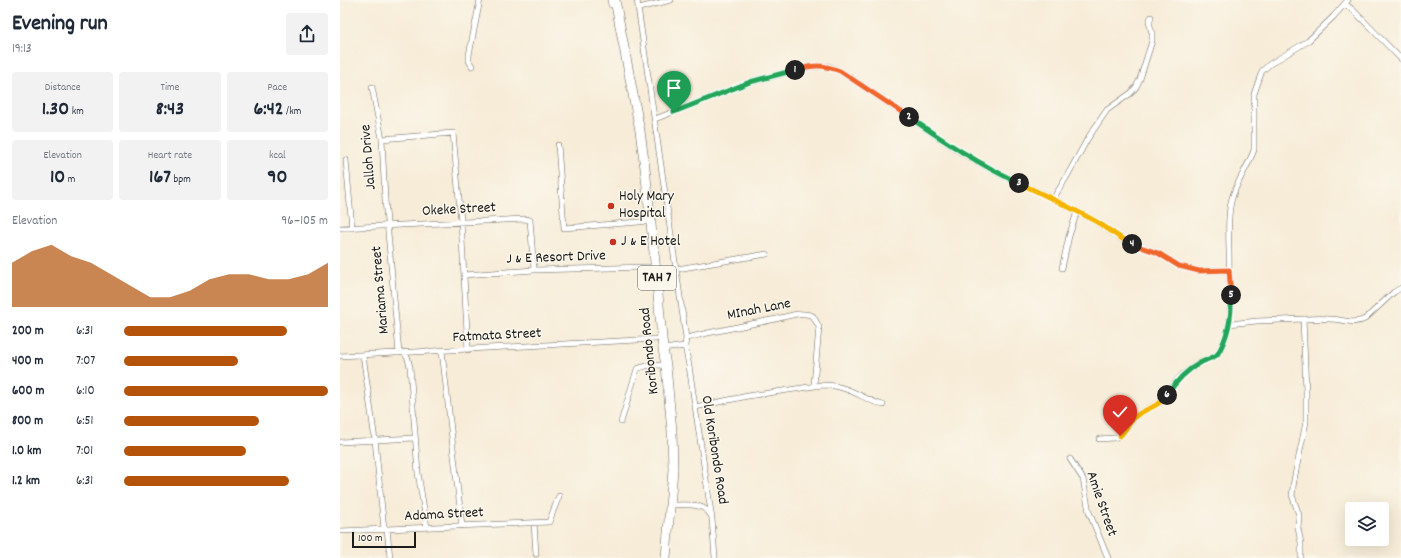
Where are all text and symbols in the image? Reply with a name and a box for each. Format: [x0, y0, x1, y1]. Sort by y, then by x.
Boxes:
text: Evening run [12, 9, 108, 40]
button: share [286, 13, 328, 55]
text: 19:13 [12, 40, 32, 59]
pin: 1 [785, 60, 805, 80]
text: 1 [794, 62, 796, 78]
pin [657, 71, 691, 112]
icon: arrive [663, 77, 685, 99]
text: Distance [45, 80, 81, 96]
text: Time [161, 80, 179, 96]
text: Pace [268, 80, 287, 96]
text: 1.30 [42, 96, 69, 124]
text: 8:43 [156, 96, 184, 124]
text: 6:42 [253, 96, 284, 124]
text: km [69, 104, 84, 120]
text: /km [284, 104, 301, 120]
pin: 2 [899, 107, 919, 127]
text: 2 [907, 109, 911, 125]
street label: Jalloh Drive [355, 123, 383, 191]
text: Elevation [44, 148, 82, 164]
text: Heart rate [148, 148, 192, 164]
text: kcal [269, 148, 286, 164]
text: 10 [50, 164, 65, 192]
text: 167 [149, 164, 171, 192]
text: 90 [267, 164, 287, 192]
text: m [65, 172, 75, 188]
text: bpm [171, 172, 191, 188]
pin: 3 [1009, 173, 1029, 193]
text: 3 [1017, 175, 1021, 191]
place label: Holy Mary Hospital [619, 186, 675, 225]
street label: Okeke Street [421, 197, 497, 223]
marker: Holy Mary Hospital [606, 201, 616, 211]
text: Elevation [12, 212, 57, 231]
text: 96–105 m [281, 212, 328, 231]
place label: J & E Hotel [621, 231, 681, 253]
pin: 4 [1122, 234, 1142, 254]
text: 4 [1130, 236, 1134, 252]
marker: J & E Hotel [608, 237, 618, 247]
street label: Mariama Street [366, 245, 396, 335]
street label: J & E Resort Drive [506, 245, 607, 271]
road number: TAH 7 [638, 266, 676, 290]
pin: 5 [1221, 285, 1241, 305]
text: 5 [1228, 287, 1234, 303]
street label: MInah Lane [725, 293, 793, 327]
street label: Koribondo Road [635, 306, 665, 396]
text: 200 m [12, 322, 44, 341]
text: 6:31 [76, 322, 93, 341]
street label: Fatmata Street [452, 323, 543, 349]
text: 400 m [12, 352, 43, 371]
text: 7:07 [76, 352, 95, 371]
text: 600 m [12, 382, 44, 401]
text: 6:10 [76, 382, 94, 401]
pin: 6 [1157, 385, 1177, 405]
text: 6 [1164, 387, 1170, 403]
street label: Old Koribondo Road [695, 394, 733, 506]
pin [1103, 395, 1137, 436]
icon: check [1109, 401, 1131, 423]
text: 800 m [12, 412, 43, 431]
text: 6:51 [76, 412, 93, 431]
text: 1.0 km [12, 442, 41, 461]
text: 7:01 [76, 442, 93, 461]
street label: Amie Street [1080, 468, 1123, 540]
text: 1.2 km [12, 472, 40, 491]
text: 6:31 [76, 472, 93, 491]
street label: Adama Street [404, 502, 485, 528]
map controls [1345, 502, 1389, 546]
button: layers [1345, 502, 1389, 546]
scale bar [352, 530, 416, 549]
text: 100 m [358, 531, 382, 547]

